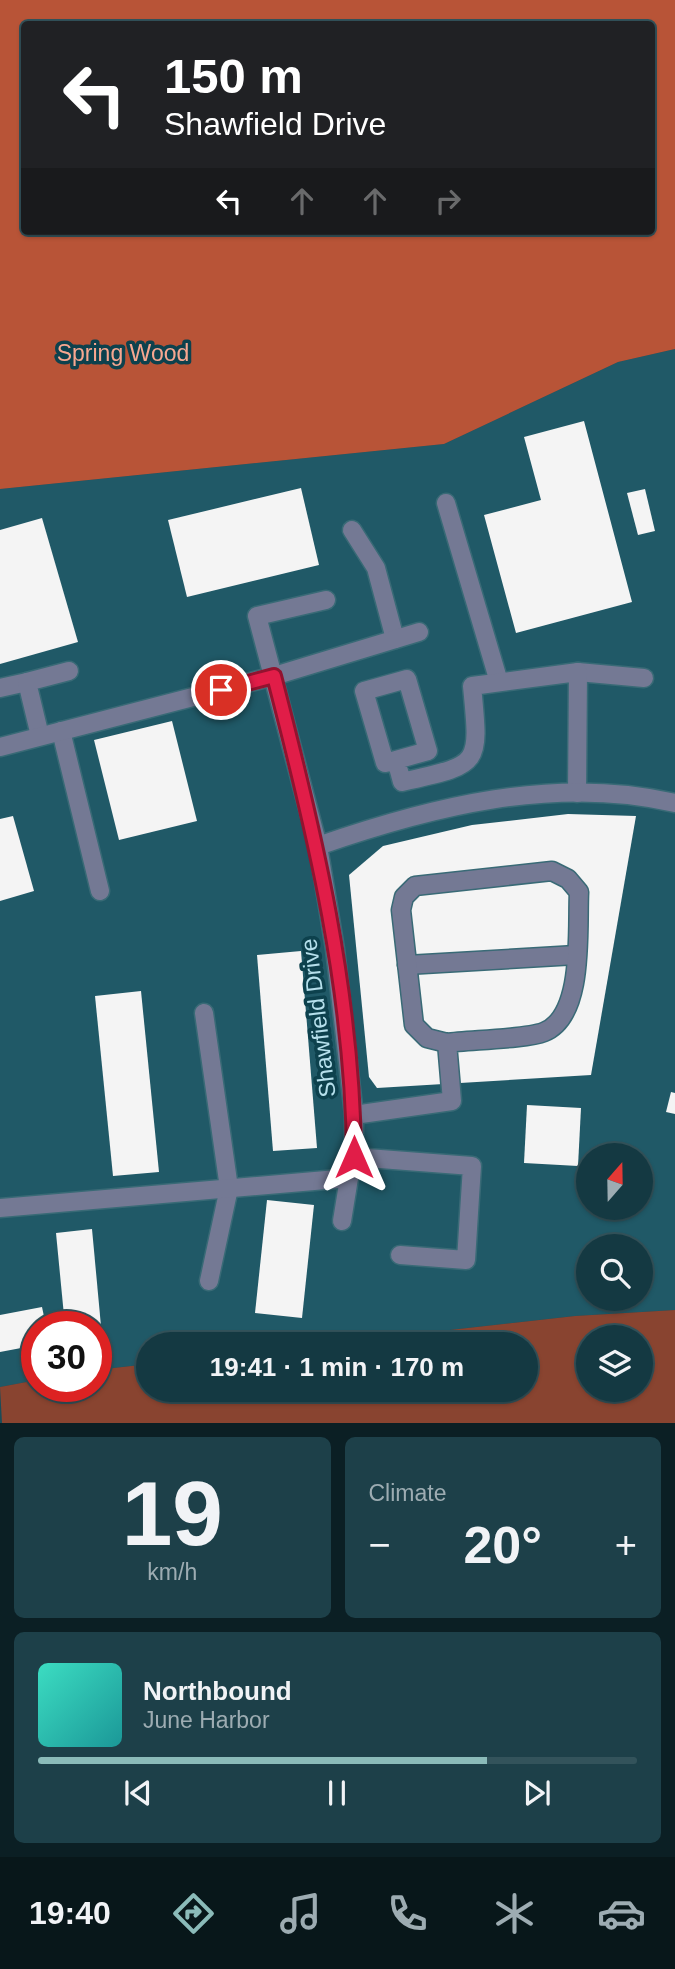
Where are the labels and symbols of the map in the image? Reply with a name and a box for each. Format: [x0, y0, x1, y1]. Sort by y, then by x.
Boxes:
park label: Spring Wood [57, 340, 189, 366]
pin [191, 660, 251, 720]
street label: Shawfield Drive [295, 937, 341, 1099]
position arrow [317, 1120, 391, 1194]
north arrow [576, 1143, 653, 1220]
speed limit sign: 30 [21, 1311, 112, 1402]

